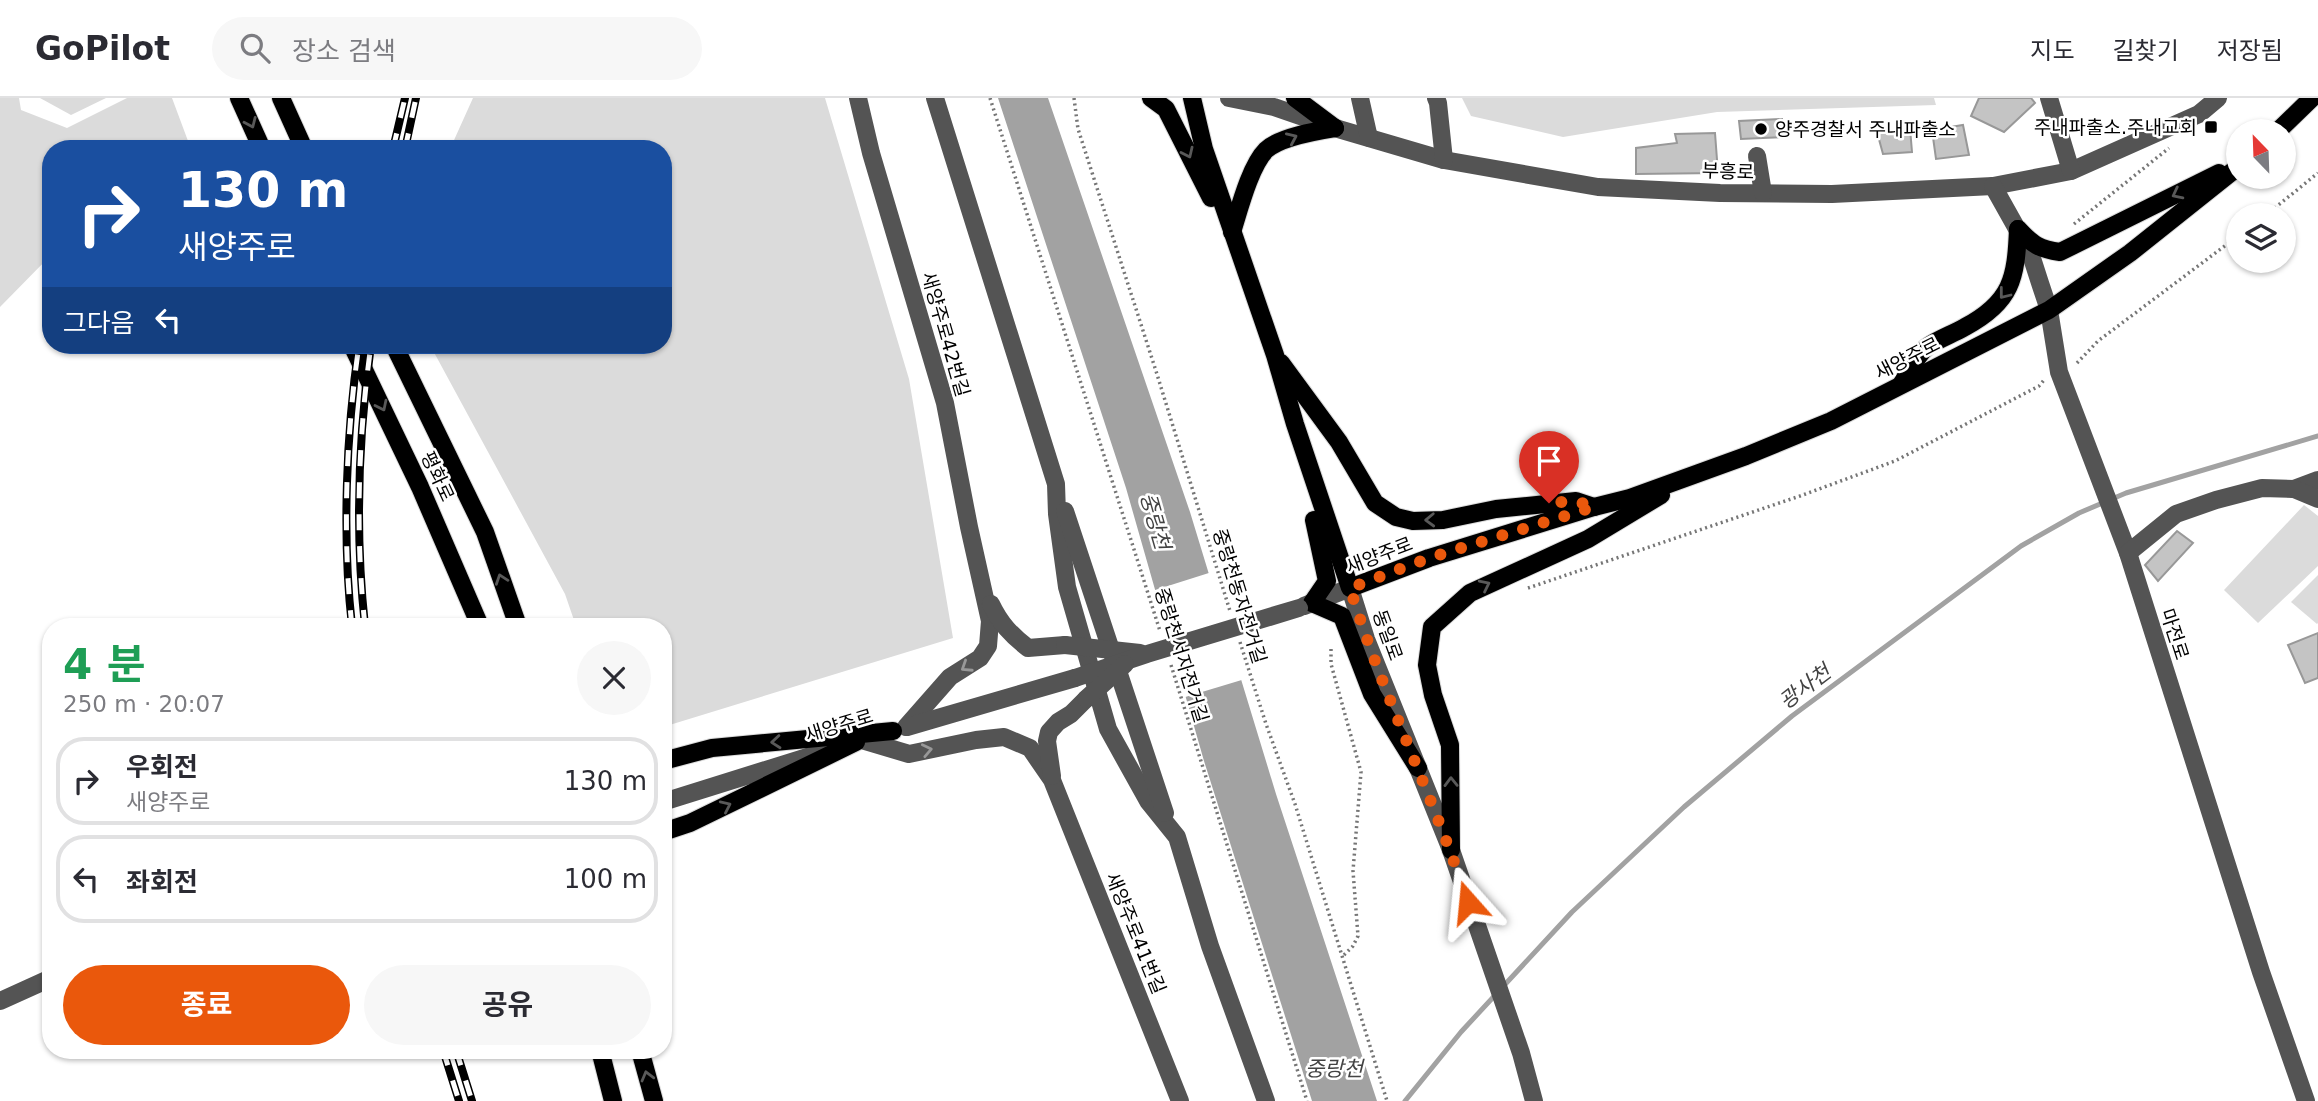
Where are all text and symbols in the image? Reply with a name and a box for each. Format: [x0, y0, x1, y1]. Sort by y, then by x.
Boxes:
search box [212, 17, 702, 80]
text: GoPilot [35, 29, 170, 68]
icon: search [236, 29, 274, 67]
text: 장소 검색 [292, 36, 396, 66]
text: 지도 [2030, 37, 2075, 65]
text: 길찾기 [2113, 37, 2179, 65]
text: 저장됨 [2217, 37, 2283, 65]
one-way arrow [243, 116, 257, 129]
place label: 주내파출소.주내교회 [2034, 116, 2197, 138]
place label: 양주경찰서 주내파출소 [1775, 118, 1956, 140]
marker: 주내파출소.주내교회 [2203, 119, 2219, 135]
north arrow [2226, 119, 2296, 189]
map controls [2226, 119, 2296, 273]
marker: 양주경찰서 주내파출소 [1753, 121, 1769, 137]
one-way arrow [1285, 132, 1297, 146]
one-way arrow [1180, 146, 1194, 158]
street label: 부흥로 [1701, 159, 1755, 183]
text: 130 m [178, 162, 348, 219]
icon: right [63, 168, 154, 259]
one-way arrow [2172, 186, 2184, 200]
button: layers [2226, 203, 2296, 273]
text: 새양주로 [178, 228, 296, 266]
street label: 새양주로42번길 [918, 269, 974, 399]
one-way arrow [2000, 287, 2012, 299]
icon: left [149, 301, 187, 339]
text: 그다음 [63, 308, 135, 338]
street label: 새양주로 [1871, 332, 1943, 384]
one-way arrow [374, 399, 388, 411]
pin [1519, 431, 1579, 503]
icon: arrive [1530, 442, 1568, 480]
street label: 평화로 [417, 448, 459, 504]
water label: 중랑천 [1135, 490, 1175, 555]
one-way arrow [1425, 513, 1436, 528]
street label: 중랑천동자전거길 [1209, 526, 1271, 666]
street label: 새양주로 [1342, 532, 1416, 578]
one-way arrow [495, 574, 509, 586]
one-way arrow [1478, 579, 1490, 593]
street label: 중랑천서자전거길 [1151, 585, 1213, 725]
street label: 마전로 [2156, 606, 2194, 662]
street label: 동일로 [1369, 607, 1407, 663]
text: 4 분 [63, 640, 146, 689]
button: close [577, 641, 651, 715]
water label: 광사천 [1775, 658, 1838, 714]
one-way arrow [961, 659, 974, 672]
text: 250 m · 20:07 [63, 691, 225, 717]
street label: 새양주로 [802, 704, 876, 746]
one-way arrow [770, 734, 781, 749]
one-way arrow [921, 744, 933, 759]
text: 우회전 [126, 752, 198, 782]
icon: right [67, 762, 105, 800]
text: 130 m [564, 766, 647, 796]
one-way arrow [1443, 776, 1458, 787]
text: 새양주로 [126, 789, 211, 815]
one-way arrow [719, 800, 731, 814]
icon: left [67, 860, 105, 898]
text: 100 m [564, 864, 647, 894]
position arrow [1431, 865, 1505, 939]
text: 좌회전 [126, 867, 198, 897]
street label: 새양주로41번길 [1102, 869, 1170, 997]
button: 종료 [63, 965, 350, 1045]
button: 공유 [364, 965, 651, 1045]
water label: 중랑천 [1305, 1057, 1366, 1081]
one-way arrow [640, 1070, 655, 1082]

